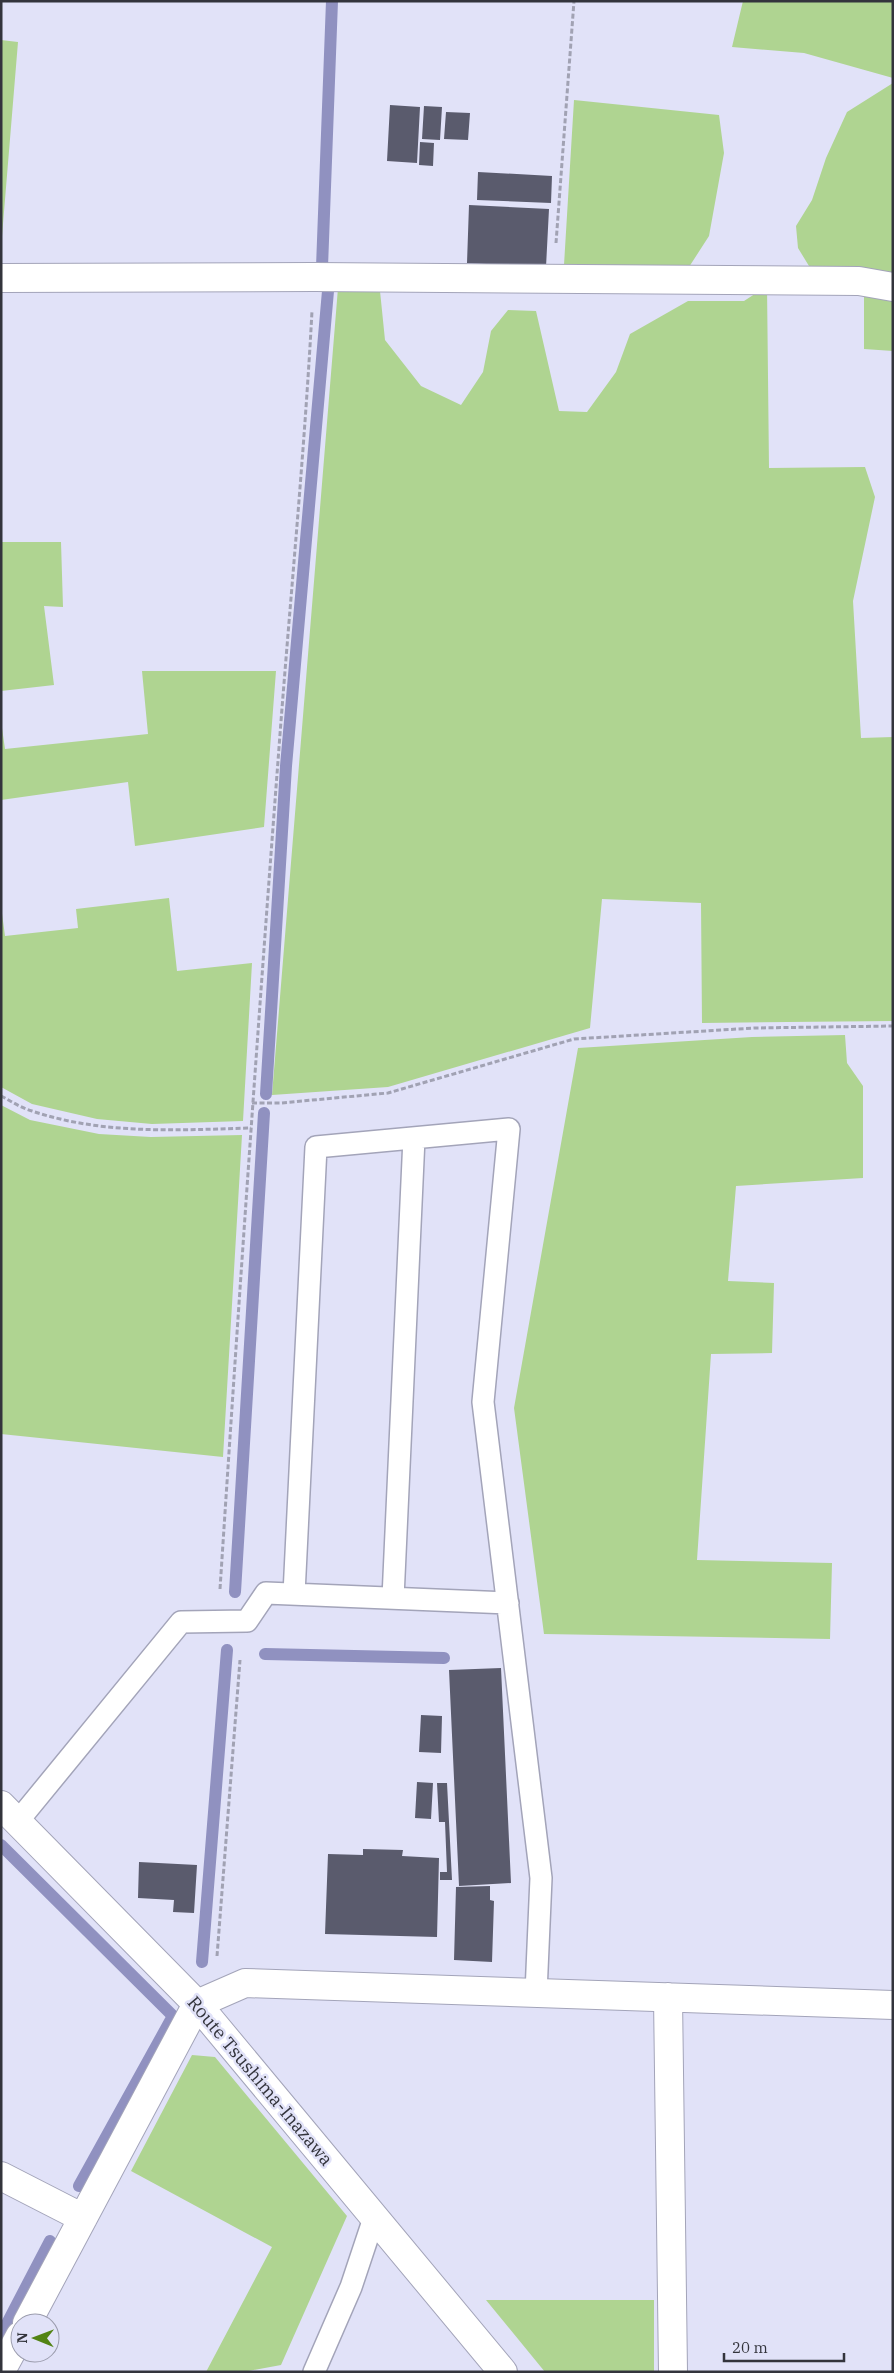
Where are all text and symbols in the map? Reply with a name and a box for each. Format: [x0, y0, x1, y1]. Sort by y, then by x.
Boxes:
street label: Route Tsushima-Inazawa [183, 1991, 338, 2170]
north arrow [10, 2313, 60, 2363]
scale bar [724, 2330, 844, 2362]
text: N [13, 2332, 31, 2343]
text: 20 m [732, 2338, 768, 2357]

